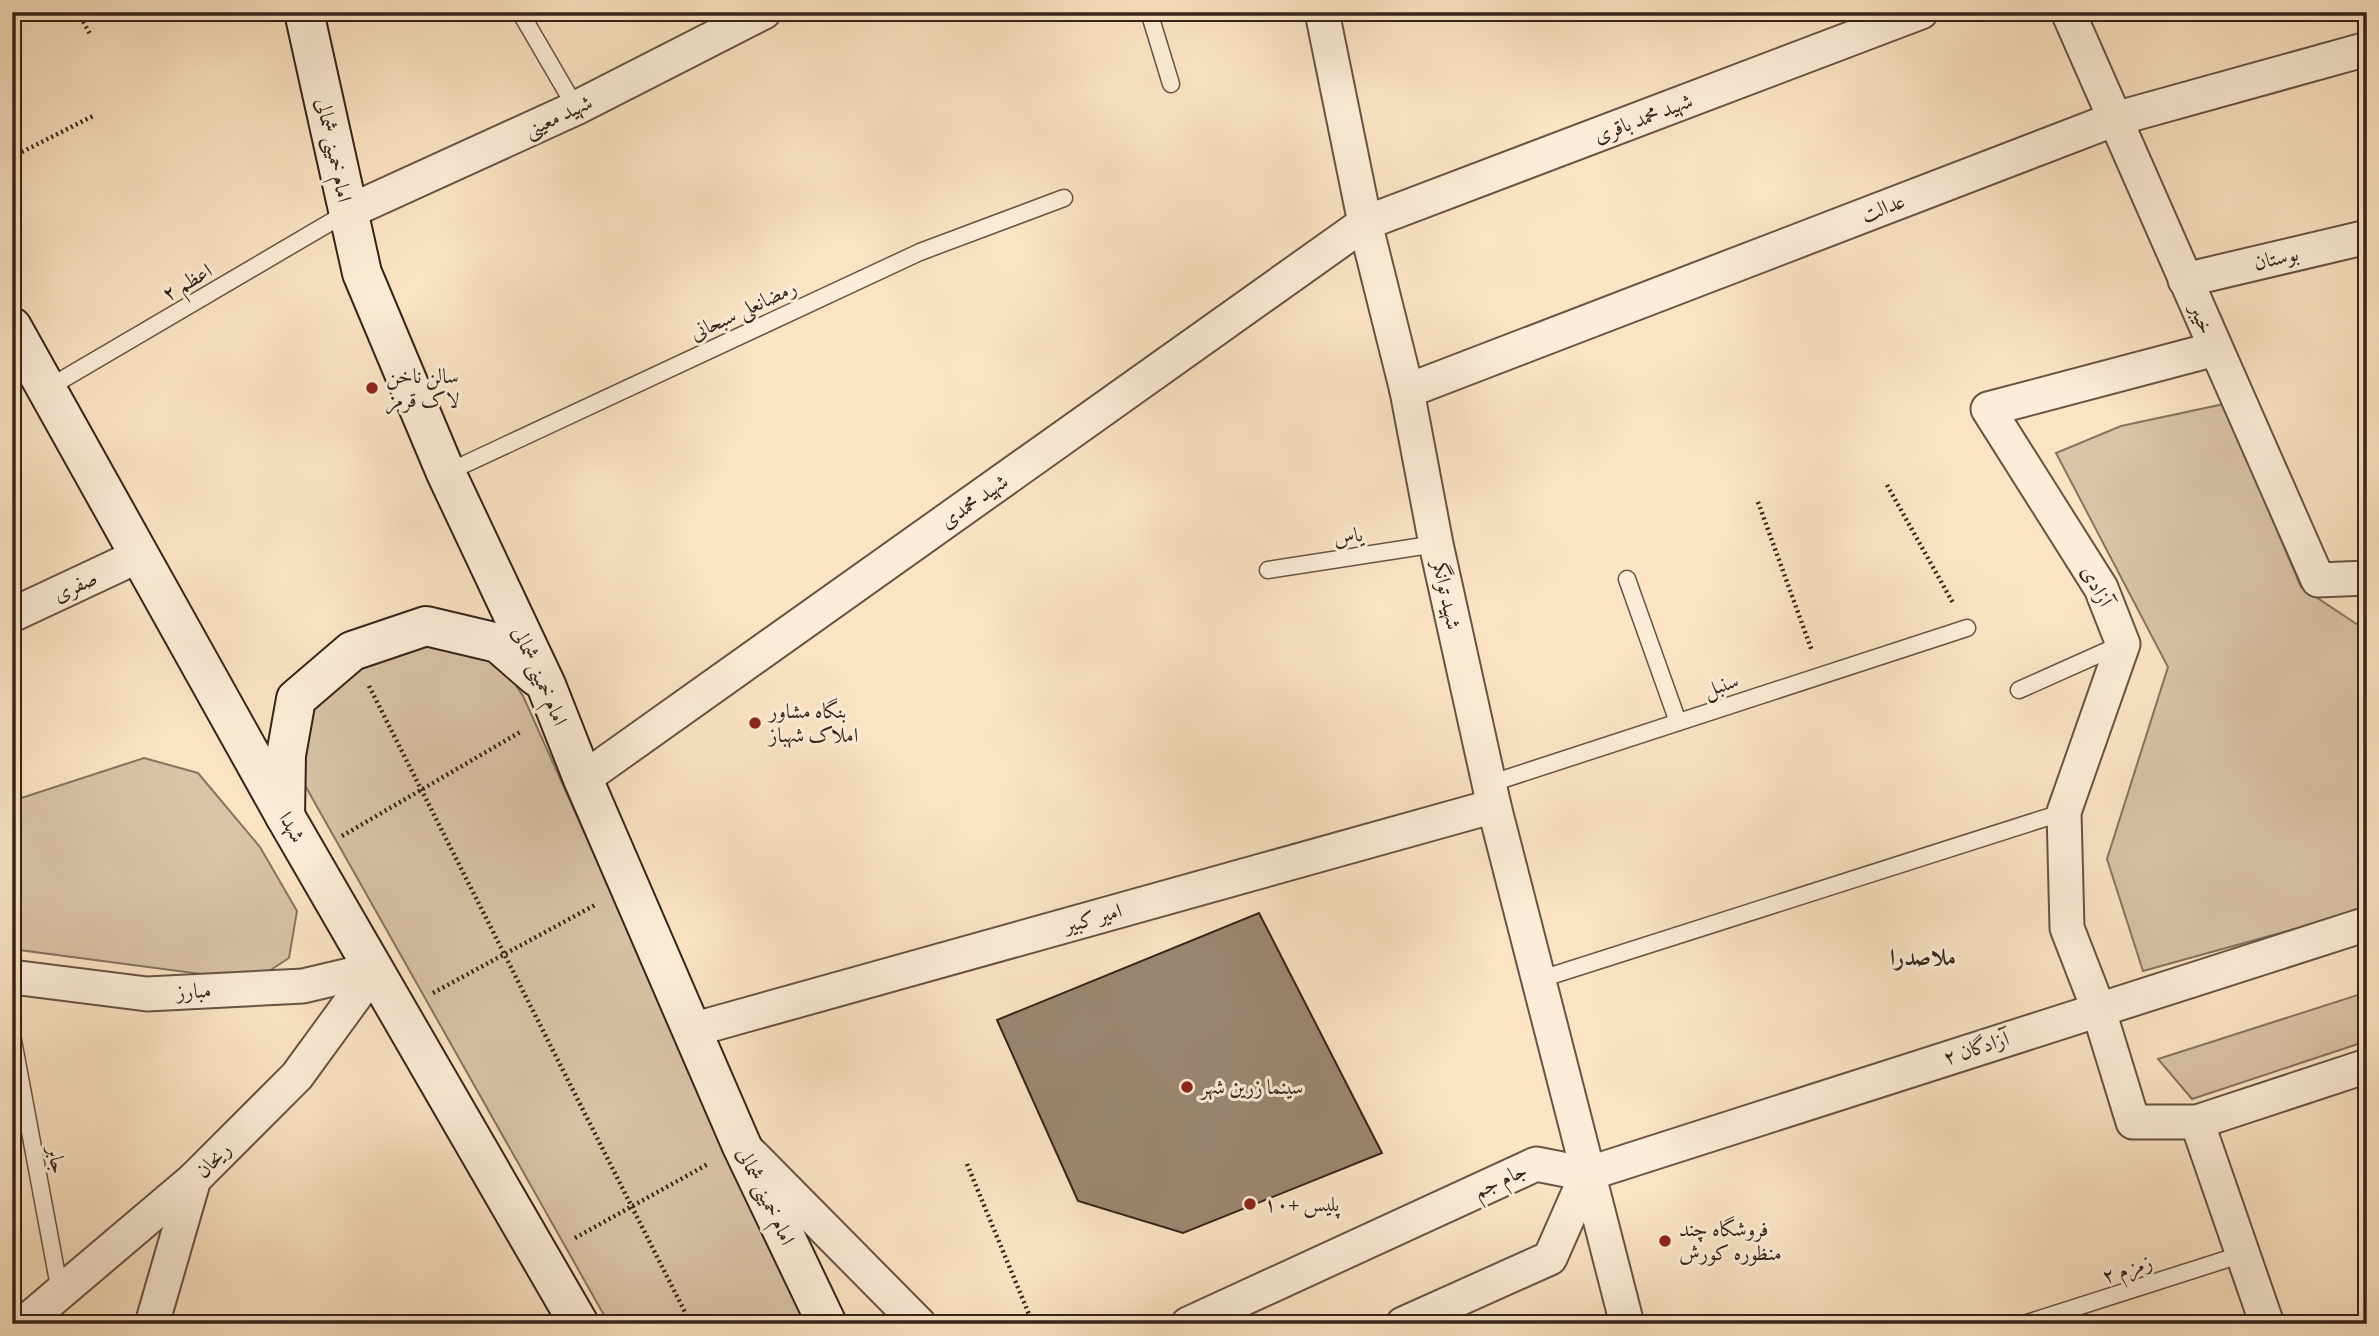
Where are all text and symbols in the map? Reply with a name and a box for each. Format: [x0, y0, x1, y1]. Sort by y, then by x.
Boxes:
street label: شهید محمد باقری [1590, 86, 1696, 150]
street label: شهید معینی [519, 88, 597, 145]
street label: امام خمینی شمالی [305, 95, 359, 205]
street label: عدالت [1857, 187, 1909, 229]
street label: بوستان [2251, 239, 2301, 277]
street label: اعظم ۲ [157, 256, 220, 313]
street label: رمضانعلی سبحانی [685, 273, 802, 349]
street label: خیبر [2182, 298, 2221, 338]
place label: سالن ناخن لاک قرمز [386, 362, 459, 415]
marker: سالن ناخن لاک قرمز [364, 380, 380, 396]
street label: شهید محمدی [934, 467, 1014, 535]
street label: یاس [1331, 520, 1366, 552]
street label: شهید توانگر [1426, 556, 1468, 632]
street label: آزادی [2075, 560, 2120, 614]
street label: صفری [48, 564, 102, 608]
street label: امام خمینی شمالی [502, 622, 574, 732]
street label: سنبل [1700, 666, 1743, 705]
place label: بنگاه مشاور املاک شهباز [767, 697, 858, 749]
marker: بنگاه مشاور املاک شهباز [747, 715, 763, 731]
street label: شهدا [272, 806, 312, 848]
street label: امیر کبیر [1059, 896, 1125, 940]
district label: ملاصدرا [1890, 942, 1956, 973]
street label: مبارز [174, 976, 212, 1006]
street label: آزادگان ۲ [1940, 1023, 2015, 1072]
place label: سینما زرین شهر [1199, 1073, 1303, 1101]
marker: سینما زرین شهر [1179, 1079, 1195, 1095]
street label: ریحان [189, 1136, 237, 1184]
street label: جابر [40, 1142, 73, 1176]
street label: امام خمینی شمالی [727, 1142, 802, 1251]
street label: جام جم [1469, 1155, 1534, 1210]
place label: پلیس +۱۰ [1264, 1190, 1340, 1219]
marker: پلیس +۱۰ [1242, 1196, 1258, 1212]
place label: فروشگاه چند منظوره کورش [1679, 1215, 1782, 1267]
marker: فروشگاه چند منظوره کورش [1657, 1233, 1673, 1249]
street label: زمزم ۲ [2098, 1248, 2157, 1294]

